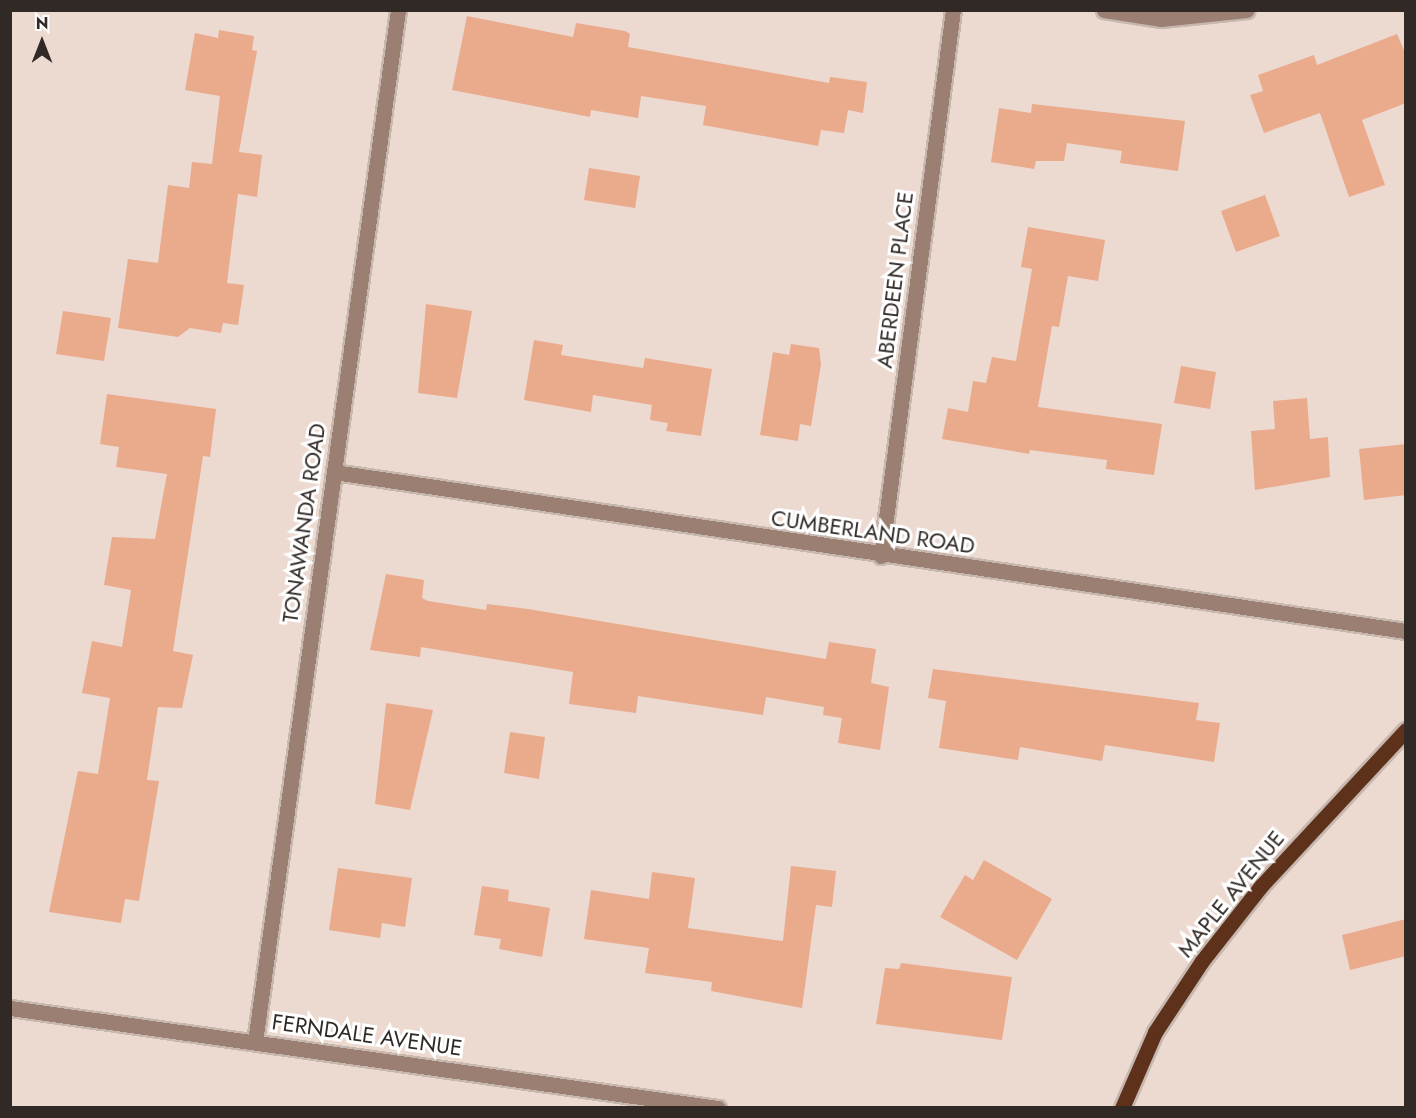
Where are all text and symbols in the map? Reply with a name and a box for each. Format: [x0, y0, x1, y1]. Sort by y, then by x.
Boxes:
north arrow [12, 12, 72, 72]
text: N [36, 12, 48, 35]
street label: ABERDEEN PLACE [871, 190, 919, 370]
street label: TONAWANDA ROAD [277, 422, 331, 624]
street label: CUMBERLAND ROAD [769, 505, 977, 559]
street label: MAPLE AVENUE [1172, 826, 1290, 962]
street label: FERNDALE AVENUE [270, 1009, 464, 1061]

